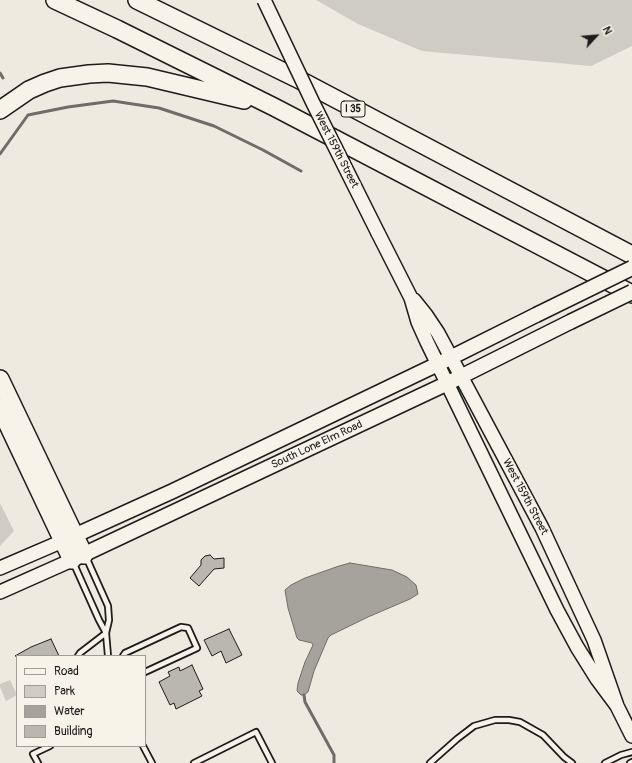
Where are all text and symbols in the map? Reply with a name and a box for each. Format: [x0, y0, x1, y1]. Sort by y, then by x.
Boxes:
north arrow [576, 16, 616, 56]
text: N [600, 24, 615, 37]
road number: I 35 [341, 101, 365, 117]
street label: West 159th Street [311, 109, 361, 191]
street label: South Lone Elm Road [269, 418, 365, 472]
street label: West 159th Street [499, 457, 551, 537]
legend [16, 655, 146, 747]
text: Road [54, 664, 79, 679]
text: Park [54, 684, 75, 699]
text: Water [54, 704, 85, 719]
text: Building [54, 724, 93, 739]

